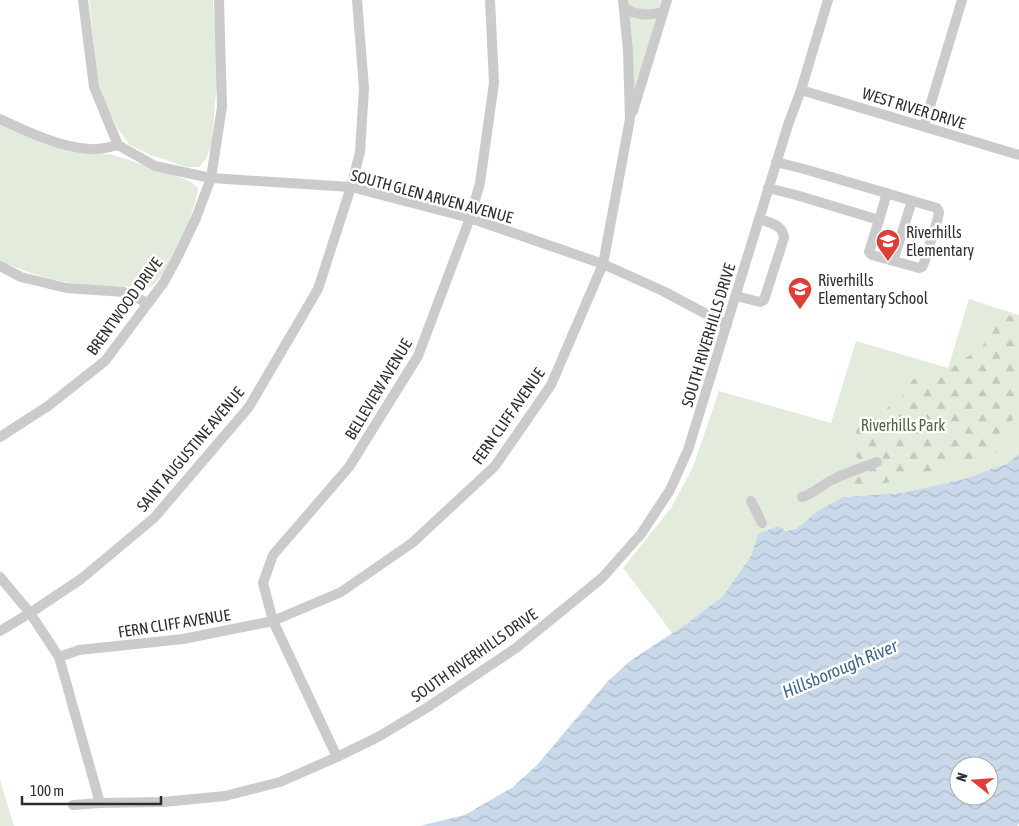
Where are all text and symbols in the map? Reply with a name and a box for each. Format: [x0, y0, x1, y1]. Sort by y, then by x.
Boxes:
street label: WEST RIVER DRIVE [860, 84, 968, 132]
street label: SOUTH GLEN ARVEN AVENUE [349, 166, 515, 226]
place label: Riverhills Elementary [906, 223, 974, 260]
school or university icon: Riverhills Elementary [875, 228, 901, 262]
street label: BRENTWOOD DRIVE [83, 254, 165, 358]
street label: SOUTH RIVERHILLS DRIVE [678, 261, 738, 409]
place label: Riverhills Elementary School [818, 271, 929, 308]
school or university icon: Riverhills Elementary School [787, 276, 813, 310]
street label: BELLEVIEW AVENUE [341, 335, 415, 443]
street label: FERN CLIFF AVENUE [468, 364, 548, 468]
street label: SAINT AUGUSTINE AVENUE [133, 383, 247, 515]
park label: Riverhills Park [861, 416, 945, 434]
street label: FERN CLIFF AVENUE [117, 605, 232, 641]
street label: SOUTH RIVERHILLS DRIVE [408, 605, 540, 705]
water label: Hillsborough River [779, 635, 901, 702]
north arrow [949, 756, 999, 806]
text: N [953, 771, 970, 783]
scale bar [22, 774, 161, 806]
text: 100 m [30, 782, 64, 799]

